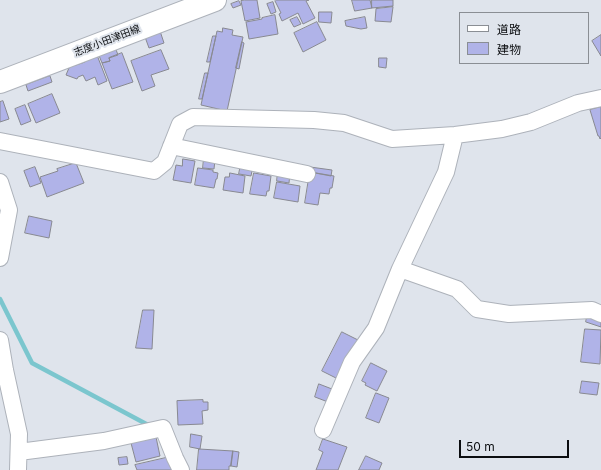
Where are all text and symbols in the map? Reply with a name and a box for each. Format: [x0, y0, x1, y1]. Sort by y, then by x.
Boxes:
legend [459, 12, 589, 64]
text: 道路 [497, 22, 521, 37]
street label: 志度小田津田線 [72, 23, 142, 59]
text: 建物 [497, 42, 521, 57]
scale bar [461, 432, 571, 458]
text: 50 m [466, 439, 495, 454]

